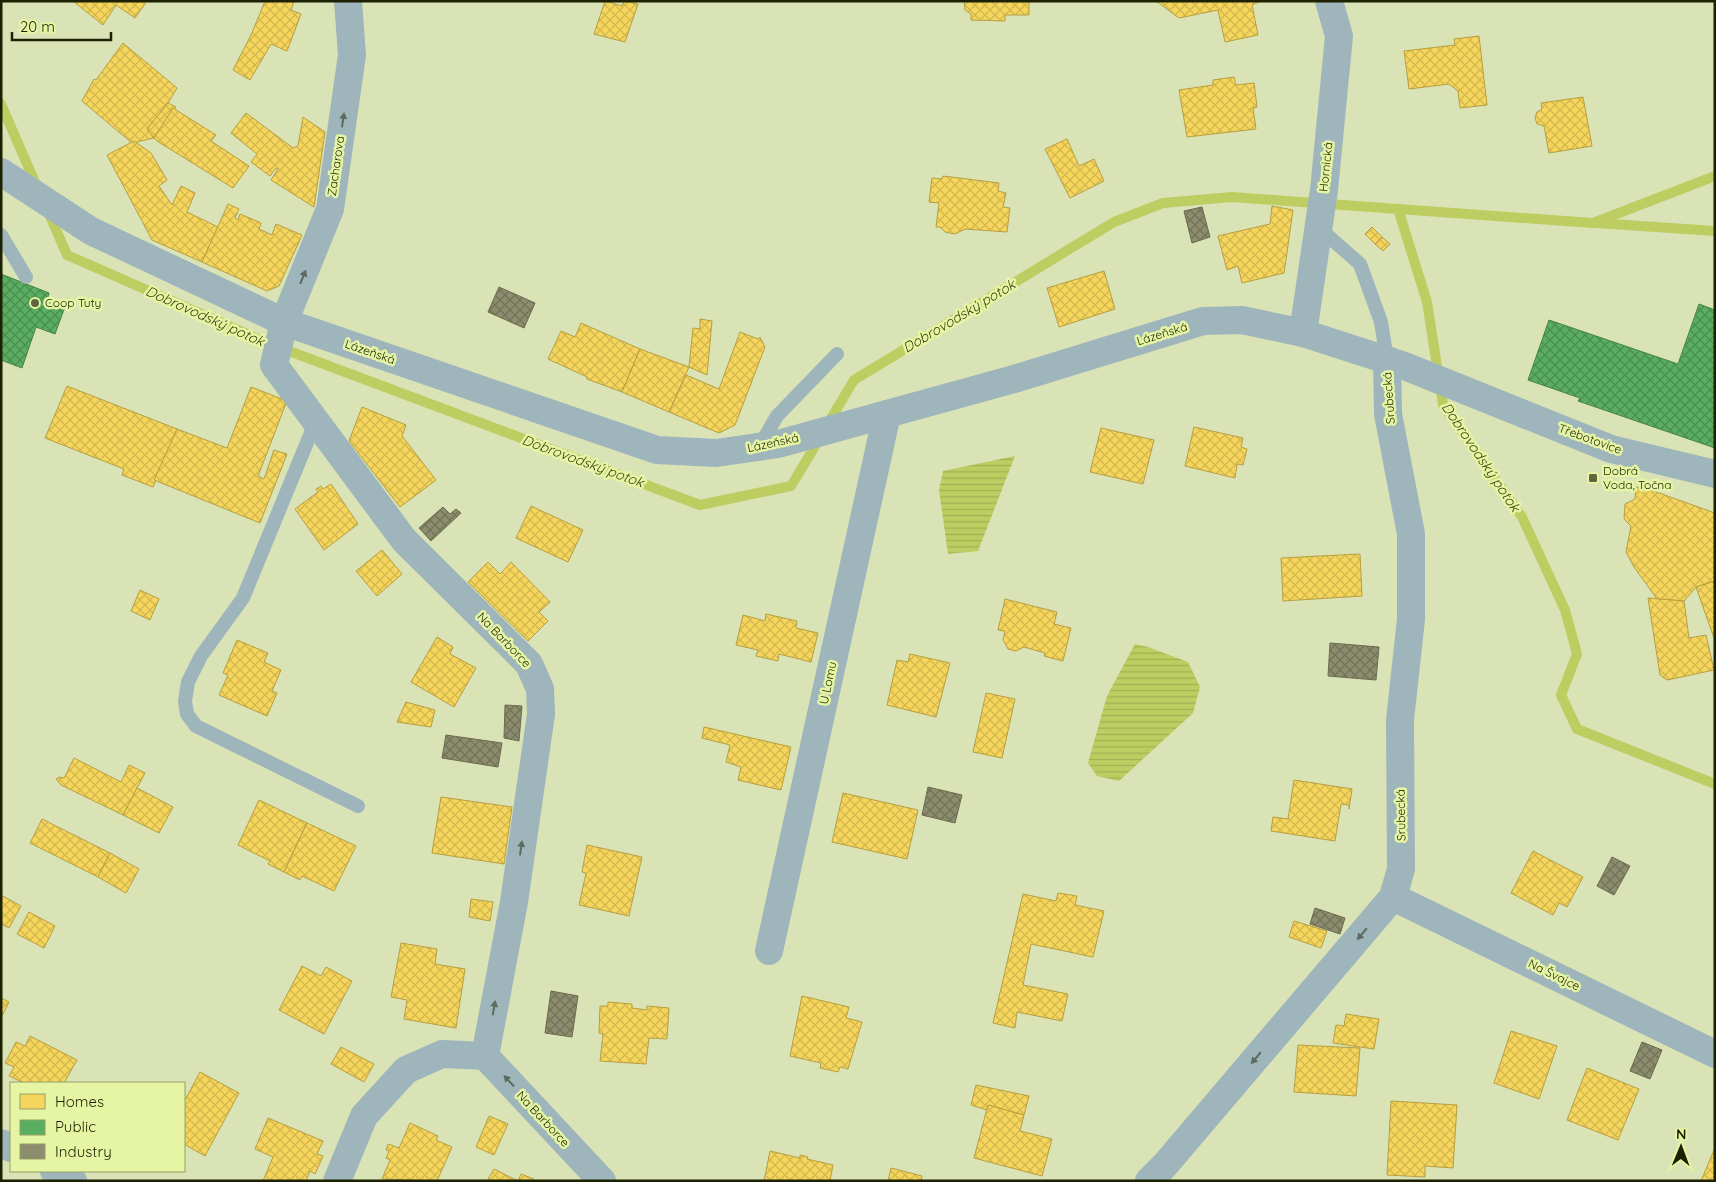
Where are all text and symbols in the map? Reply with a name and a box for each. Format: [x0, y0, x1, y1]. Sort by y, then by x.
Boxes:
scale bar [12, 10, 111, 42]
text: 20 m [20, 17, 55, 36]
one-way arrow [339, 112, 347, 128]
street label: Zacharova [324, 135, 347, 197]
street label: Hornická [1315, 141, 1336, 193]
one-way arrow [299, 269, 307, 284]
water label: Dobrovodský potok [899, 274, 1020, 357]
water label: Dobrovodský potok [143, 282, 269, 351]
place label: Coop Tuty [45, 295, 101, 310]
marker: Coop Tuty [29, 297, 41, 309]
street label: Lázeňská [1135, 319, 1189, 348]
street label: Lázeňská [343, 336, 397, 367]
street label: Srubecká [1379, 372, 1398, 425]
water label: Dobrovodský potok [1438, 399, 1525, 516]
street label: Třebotovice [1556, 420, 1624, 457]
street label: Lázeňská [746, 430, 800, 455]
water label: Dobrovodský potok [520, 431, 648, 492]
place label: Dobrá Voda, Točna [1603, 463, 1672, 492]
marker: Dobrá Voda, Točna [1587, 472, 1599, 484]
street label: Na Barborce [474, 609, 535, 671]
street label: U Lomu [816, 660, 839, 706]
street label: Srubecká [1393, 789, 1408, 841]
one-way arrow [518, 840, 526, 856]
one-way arrow [1356, 928, 1367, 941]
street label: Na Švajce [1526, 956, 1583, 994]
one-way arrow [491, 1000, 499, 1016]
one-way arrow [1251, 1051, 1262, 1064]
one-way arrow [503, 1076, 515, 1088]
legend [10, 1082, 185, 1172]
street label: Na Barborce [514, 1088, 573, 1150]
text: Homes [55, 1092, 104, 1111]
text: Public [55, 1117, 96, 1136]
north arrow [1656, 1122, 1706, 1172]
text: N [1676, 1125, 1687, 1143]
text: Industry [55, 1142, 112, 1161]

